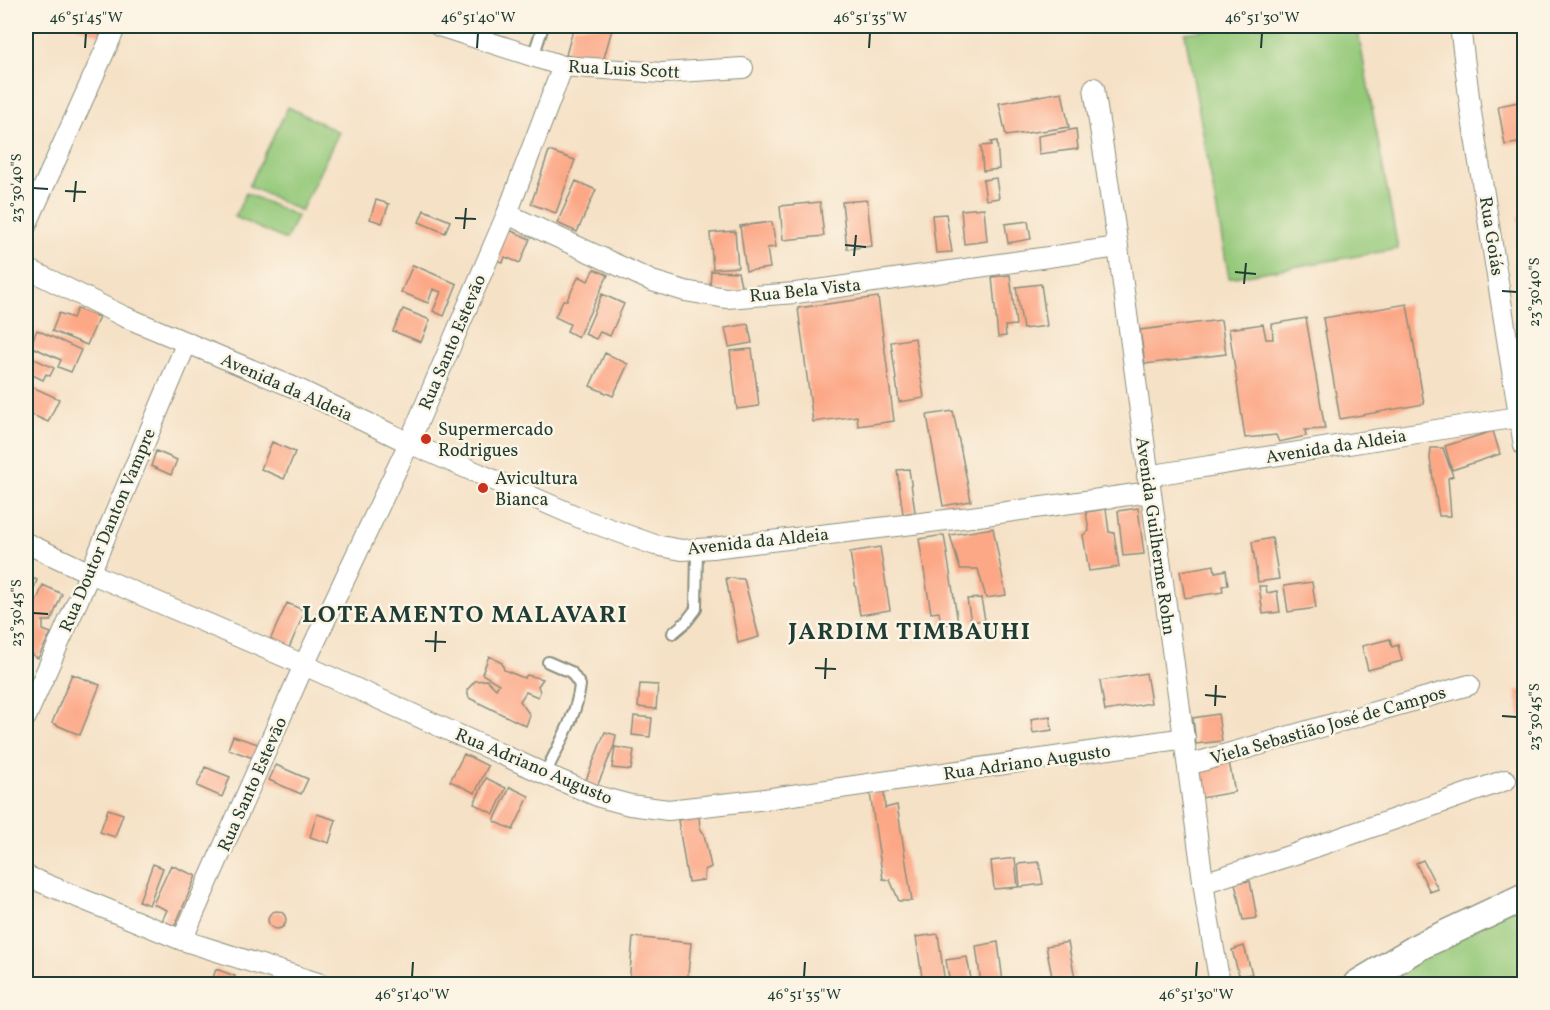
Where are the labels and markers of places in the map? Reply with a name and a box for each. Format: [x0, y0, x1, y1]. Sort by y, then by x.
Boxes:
place label: Supermercado Rodrigues [438, 418, 553, 464]
marker: Supermercado Rodrigues [419, 432, 433, 446]
place label: Avicultura Bianca [495, 467, 578, 513]
marker: Avicultura Bianca [476, 481, 490, 495]

